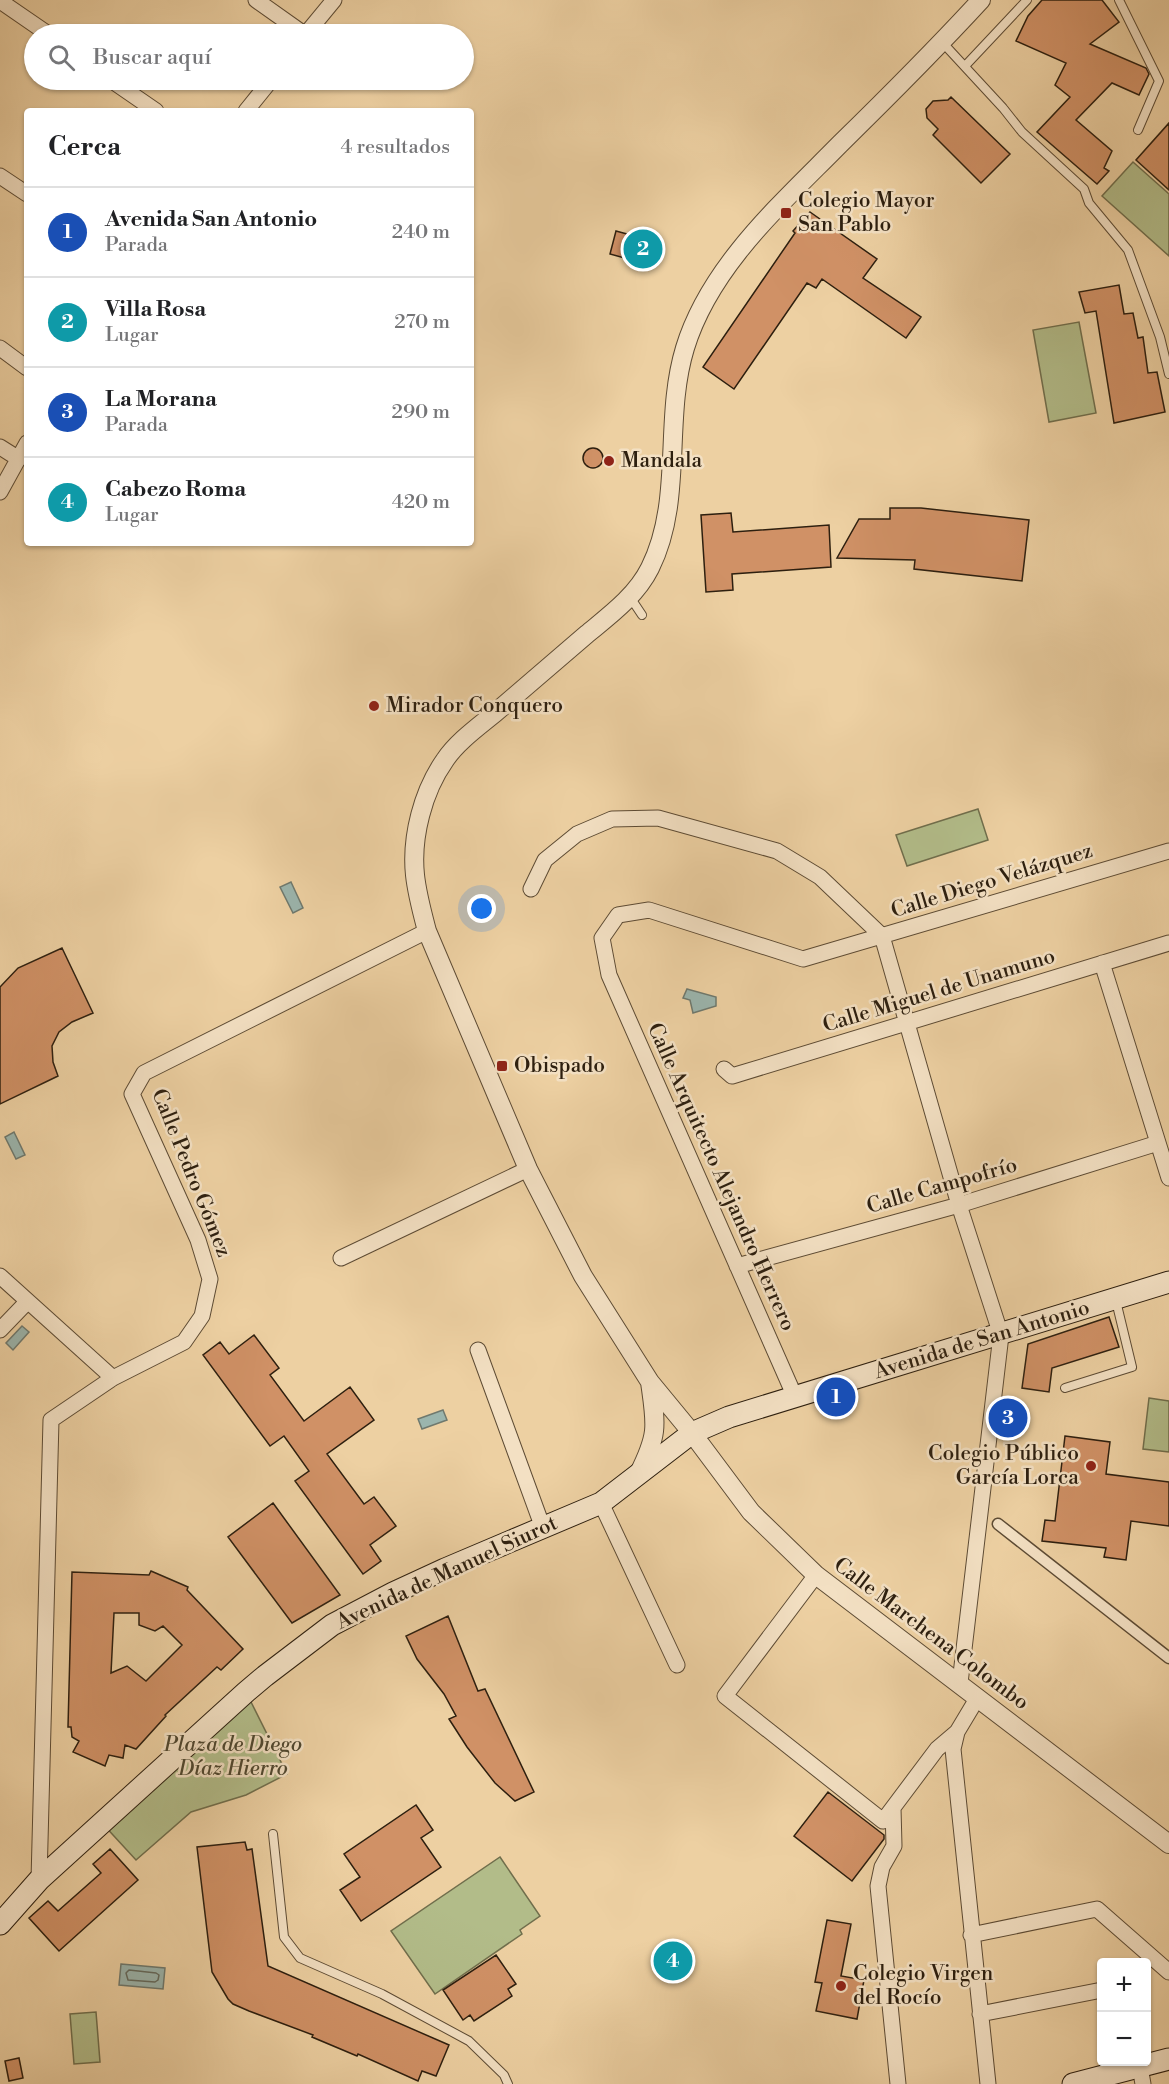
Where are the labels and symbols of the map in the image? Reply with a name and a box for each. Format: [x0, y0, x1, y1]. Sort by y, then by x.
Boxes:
place label: Colegio Mayor San Pablo [798, 188, 935, 238]
marker: Colegio Mayor San Pablo [779, 206, 793, 220]
pin: 2 [624, 226, 662, 272]
place label: Mandala [621, 448, 702, 474]
marker: Mandala [602, 454, 616, 468]
place label: Mirador Conquero [386, 693, 563, 719]
marker: Mirador Conquero [367, 699, 381, 713]
street label: Calle Diego Velázquez [888, 838, 1096, 924]
your location [467, 894, 496, 923]
street label: Calle Miguel de Unamuno [820, 943, 1058, 1039]
street label: Calle Arquitecto Alejandro Herrero [641, 1019, 801, 1335]
place label: Obispado [514, 1053, 605, 1079]
marker: Obispado [495, 1059, 509, 1073]
street label: Calle Pedro Gómez [145, 1085, 237, 1261]
street label: Calle Campofrío [864, 1152, 1020, 1220]
street label: Avenida de San Antonio [870, 1295, 1093, 1385]
pin: 1 [816, 1374, 856, 1420]
pin: 3 [988, 1396, 1028, 1440]
place label: Colegio Público García Lorca [928, 1441, 1079, 1491]
marker: Colegio Público García Lorca [1084, 1459, 1098, 1473]
street label: Avenida de Manuel Siurot [331, 1510, 562, 1636]
street label: Calle Marchena Colombo [828, 1552, 1034, 1716]
park label: Plaza de Diego Díaz Hierro [163, 1732, 302, 1782]
pin: 4 [654, 1938, 692, 1984]
place label: Colegio Virgen del Rocío [853, 1961, 994, 2011]
marker: Colegio Virgen del Rocío [834, 1979, 848, 1993]

